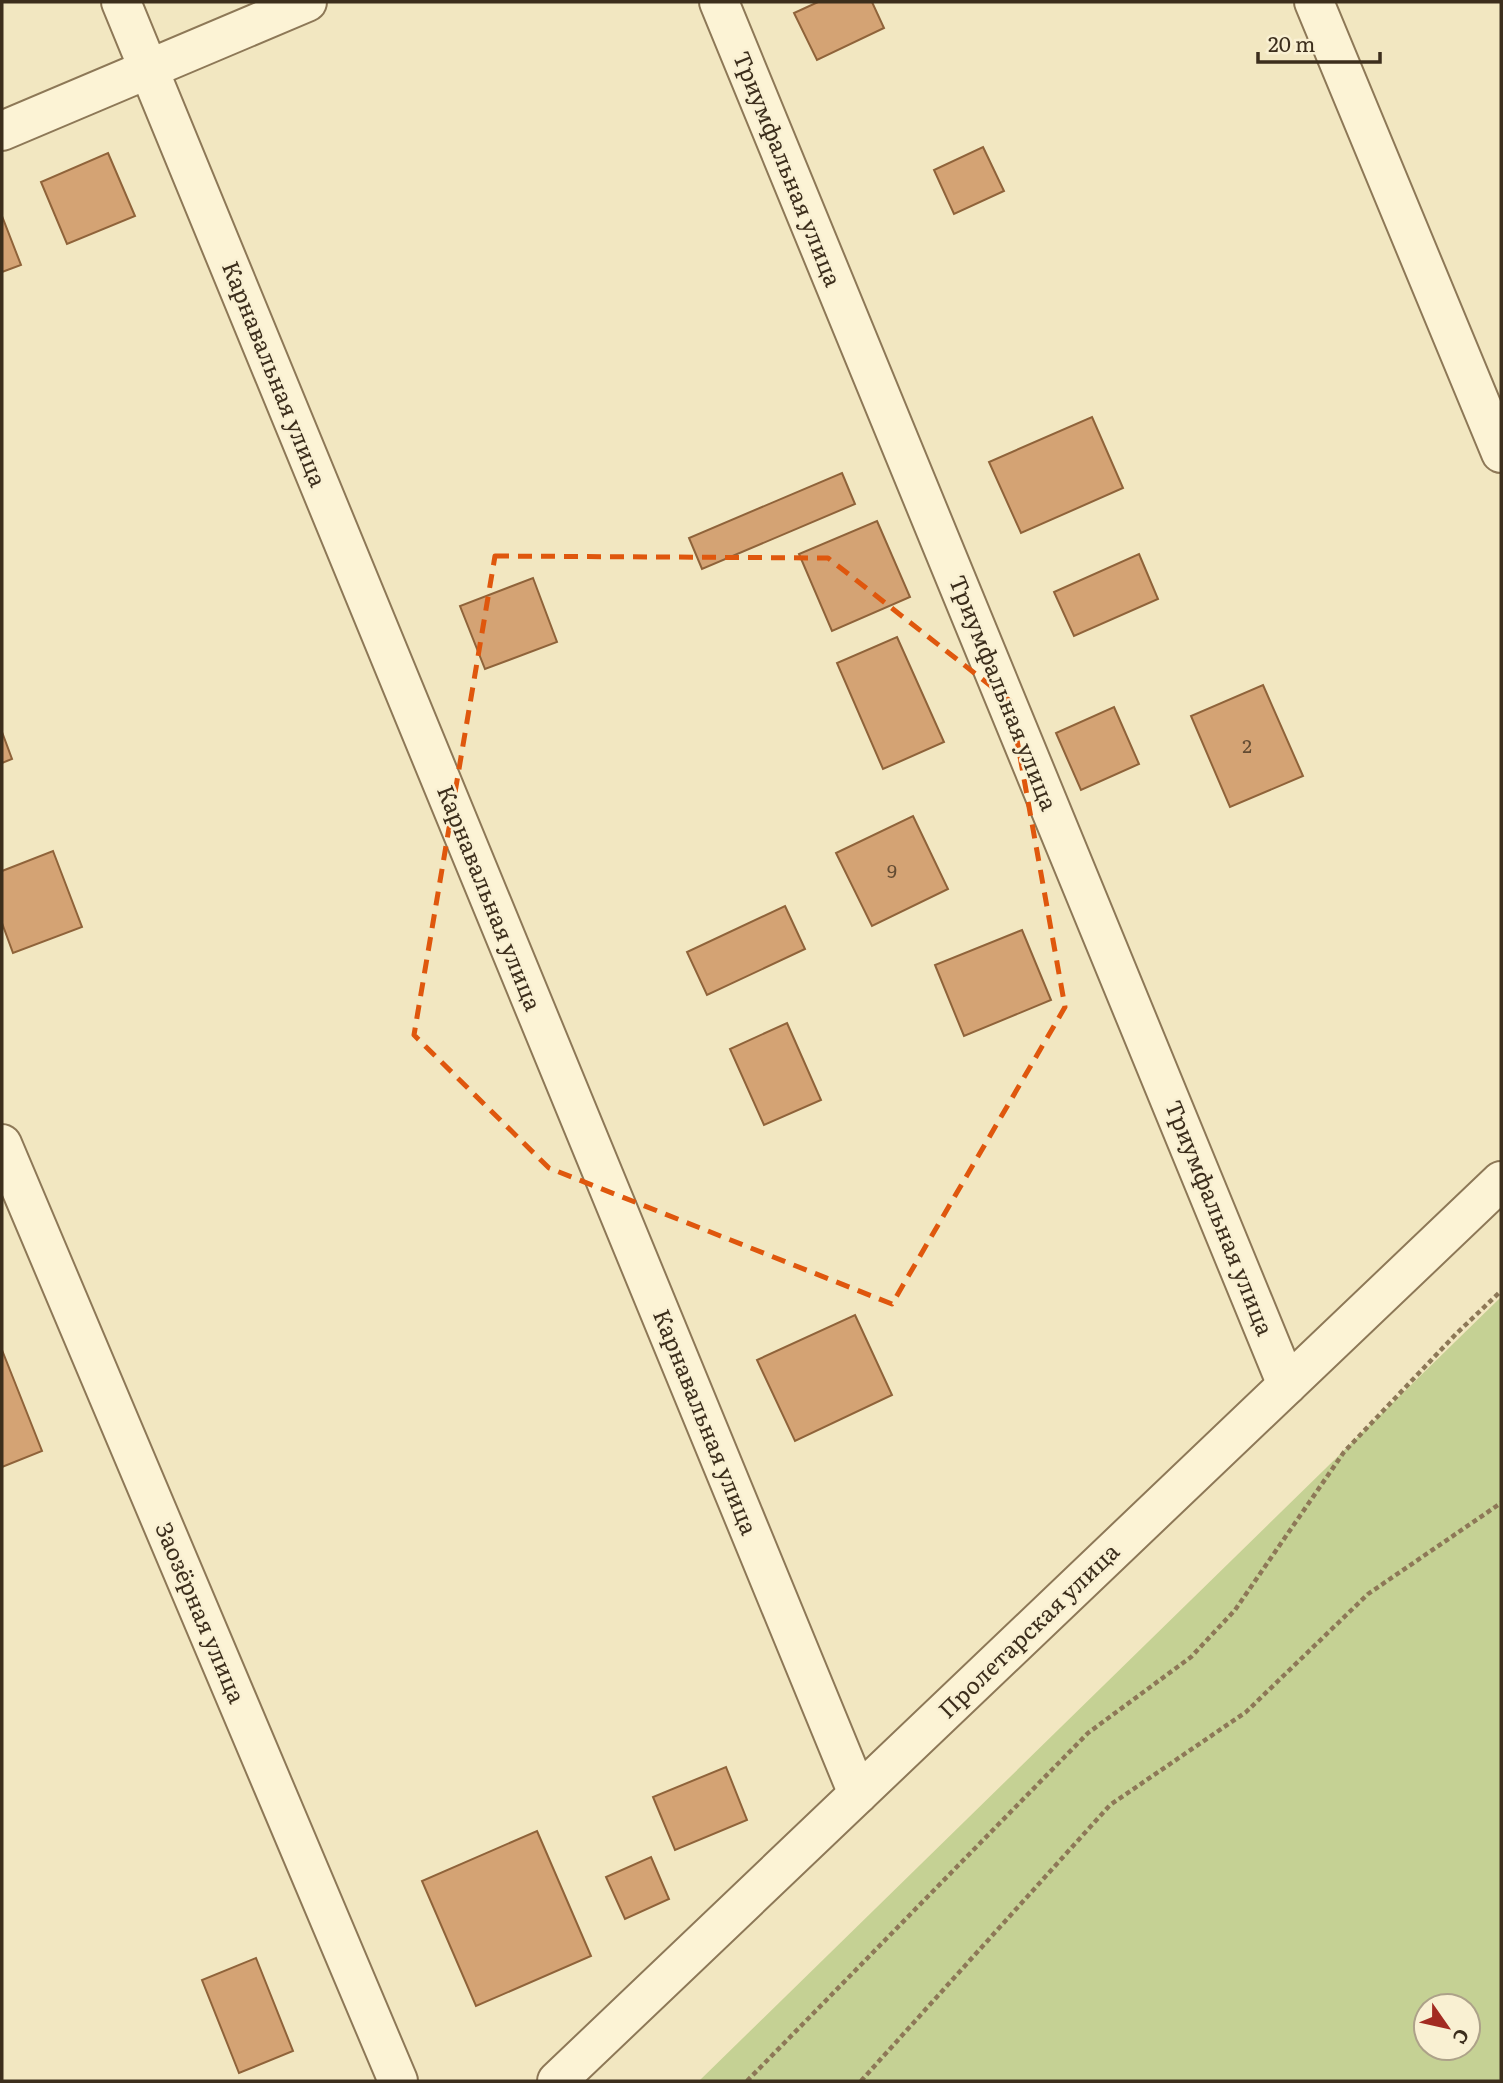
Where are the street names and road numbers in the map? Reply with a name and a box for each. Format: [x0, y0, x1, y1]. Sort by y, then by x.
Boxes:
street label: Триумфальная улица [726, 45, 852, 292]
street label: Карнавальная улица [215, 255, 337, 492]
street label: Триумфальная улица [942, 569, 1068, 816]
street label: Карнавальная улица [430, 779, 552, 1016]
street label: Триумфальная улица [1158, 1094, 1284, 1341]
street label: Карнавальная улица [646, 1303, 768, 1540]
street label: Заозёрная улица [148, 1516, 256, 1709]
street label: Пролетарская улица [930, 1534, 1126, 1725]

